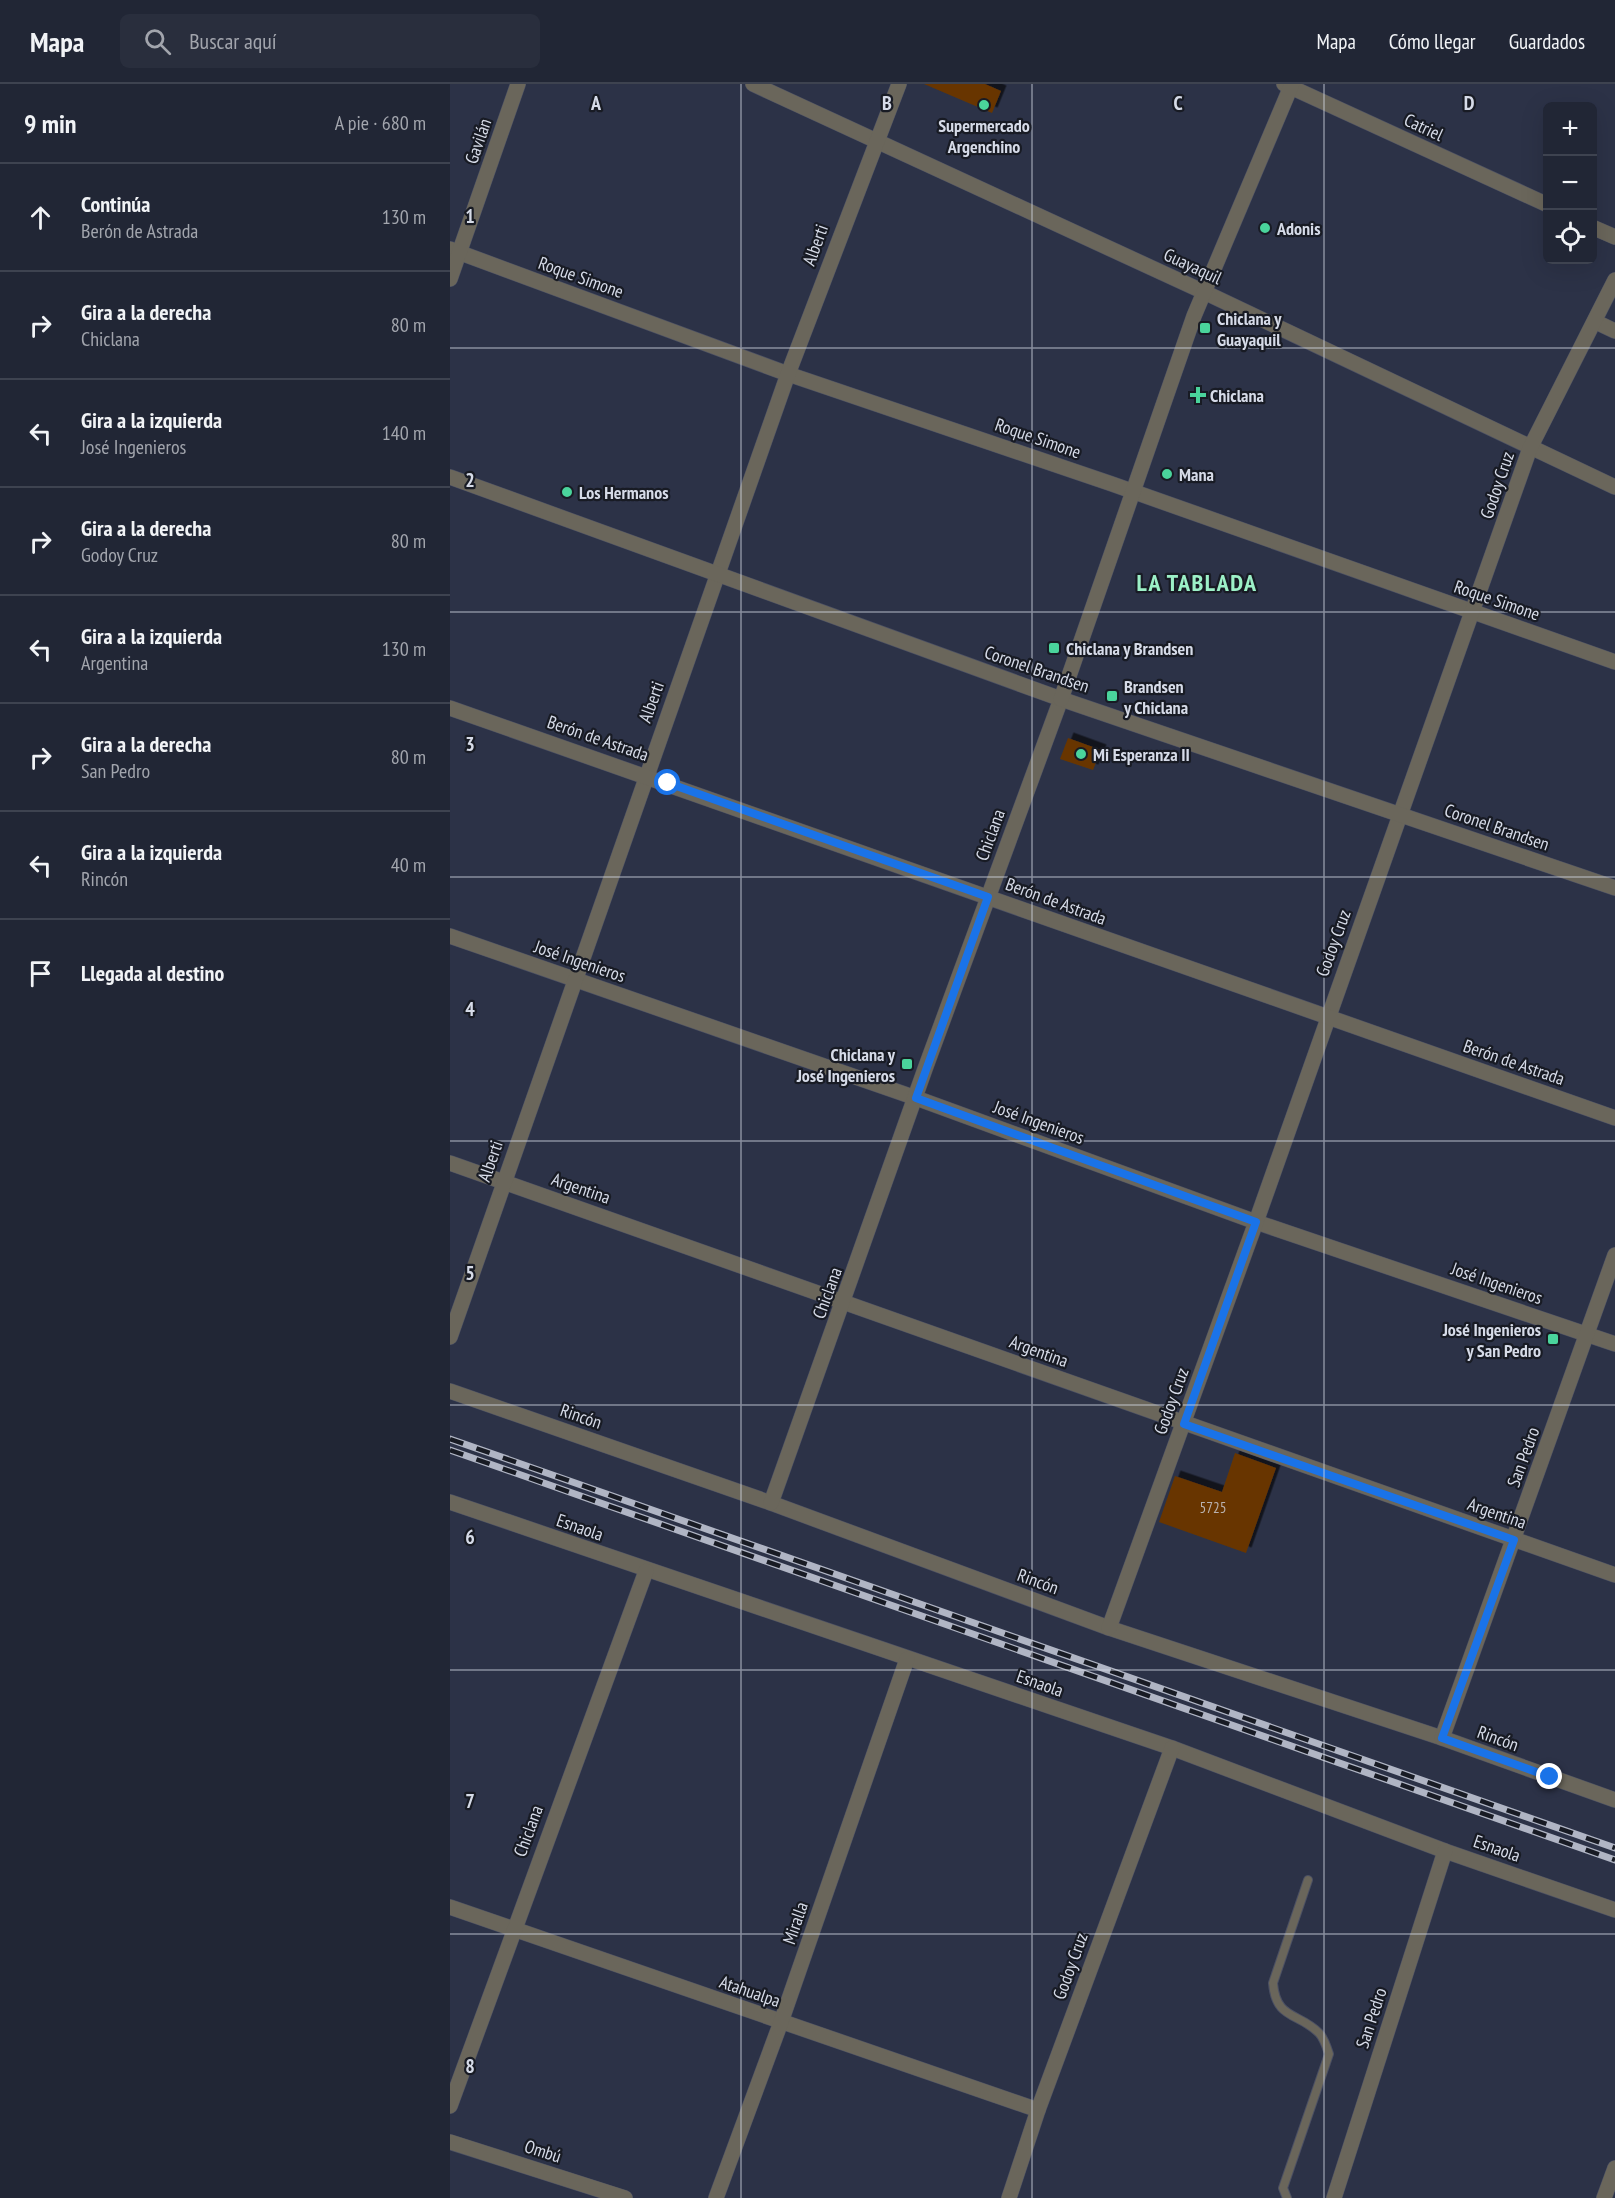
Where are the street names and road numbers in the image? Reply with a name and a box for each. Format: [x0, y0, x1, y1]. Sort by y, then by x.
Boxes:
street label: Catriel [1401, 108, 1448, 146]
street label: Gavilán [460, 115, 496, 167]
street label: Alberti [797, 221, 833, 269]
street label: Guayaquil [1160, 243, 1226, 290]
street label: Roque Simone [535, 251, 627, 303]
street label: Roque Simone [992, 413, 1084, 463]
street label: Godoy Cruz [1475, 448, 1519, 522]
street label: Roque Simone [1451, 575, 1543, 625]
street label: Coronel Brandsen [982, 640, 1092, 698]
street label: Alberti [633, 678, 669, 726]
street label: Berón de Astrada [544, 710, 652, 766]
street label: Coronel Brandsen [1442, 798, 1552, 856]
street label: Chiclana [970, 806, 1010, 864]
street label: Berón de Astrada [1002, 872, 1110, 930]
street label: Godoy Cruz [1310, 906, 1356, 980]
street label: José Ingenieros [530, 934, 629, 987]
street label: Berón de Astrada [1460, 1034, 1568, 1090]
street label: José Ingenieros [990, 1095, 1087, 1149]
street label: Alberti [472, 1137, 508, 1185]
street label: Argentina [549, 1167, 613, 1209]
street label: José Ingenieros [1447, 1256, 1546, 1309]
street label: Chiclana [807, 1264, 847, 1322]
street label: Argentina [1007, 1330, 1071, 1372]
street label: Godoy Cruz [1148, 1364, 1194, 1438]
street label: Rincón [557, 1398, 605, 1434]
street label: San Pedro [1502, 1424, 1545, 1490]
street label: Argentina [1465, 1492, 1529, 1534]
street label: Esnaola [554, 1508, 606, 1546]
street label: Rincón [1014, 1563, 1062, 1599]
street label: Esnaola [1014, 1664, 1066, 1702]
street label: Rincón [1474, 1720, 1522, 1756]
street label: Chiclana [508, 1802, 548, 1860]
street label: Esnaola [1471, 1829, 1523, 1867]
street label: Miralla [777, 1899, 813, 1947]
street label: Godoy Cruz [1047, 1929, 1093, 2003]
street label: Atahualpa [717, 1970, 783, 2012]
street label: San Pedro [1350, 1985, 1392, 2051]
street label: Ombú [522, 2134, 564, 2168]

